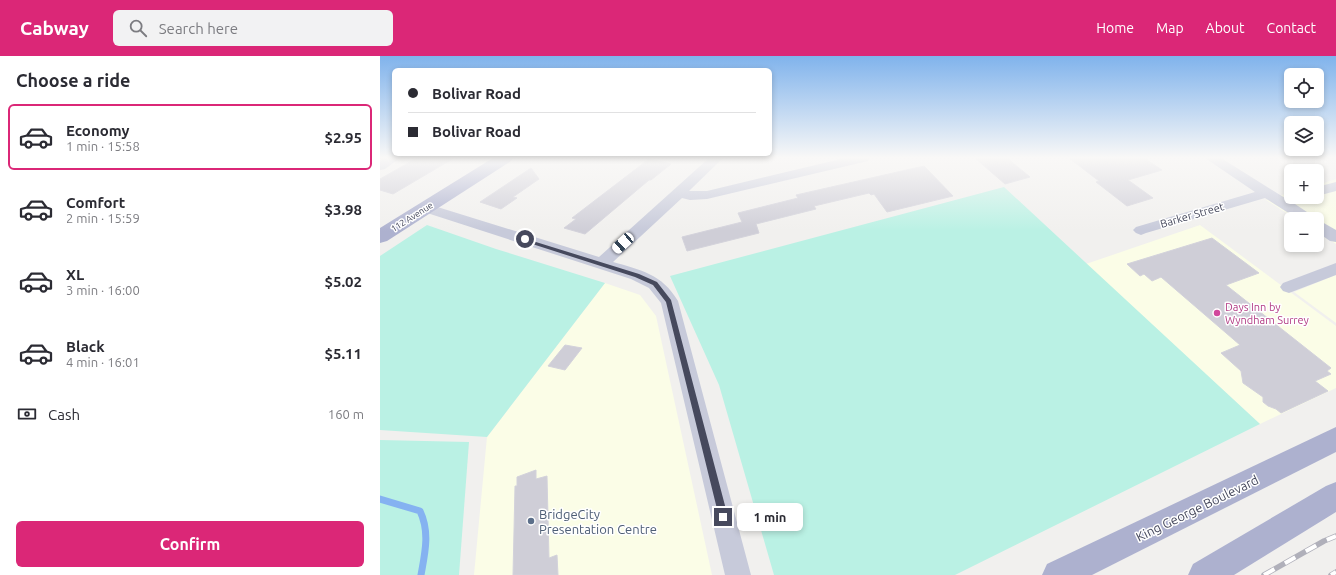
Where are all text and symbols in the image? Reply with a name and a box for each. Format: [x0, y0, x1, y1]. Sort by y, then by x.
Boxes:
search box [113, 10, 393, 46]
text: Cabway [20, 17, 89, 39]
icon: search [127, 17, 149, 39]
text: Search here [159, 20, 238, 37]
text: Home [1096, 20, 1134, 36]
text: Map [1156, 20, 1184, 36]
text: About [1206, 20, 1245, 36]
text: Contact [1267, 20, 1316, 36]
map controls [1284, 68, 1324, 252]
button: locate [1284, 68, 1324, 108]
text: Choose a ride [16, 70, 130, 90]
text: Bolivar Road [432, 85, 521, 102]
button: layers [1284, 116, 1324, 156]
icon: car [18, 119, 54, 155]
text: Economy [66, 122, 130, 139]
text: Bolivar Road [432, 123, 521, 140]
text: $2.95 [324, 129, 362, 146]
text: 1 min · 15:58 [66, 139, 140, 153]
button: + [1284, 164, 1324, 204]
icon: car [18, 191, 54, 227]
text: Comfort [66, 194, 125, 211]
street label: 112 Avenue [389, 200, 435, 234]
street label: Barker Street [1159, 200, 1226, 230]
text: $3.98 [324, 201, 362, 218]
text: 2 min · 15:59 [66, 211, 140, 225]
button: − [1284, 212, 1324, 252]
route start [516, 230, 534, 248]
car [610, 231, 636, 255]
icon: car [18, 263, 54, 299]
text: XL [66, 266, 84, 283]
text: $5.02 [324, 273, 362, 290]
text: 3 min · 16:00 [66, 283, 140, 297]
place label: Days Inn by Wyndham Surrey [1225, 301, 1310, 326]
marker: Days Inn by Wyndham Surrey [1212, 308, 1222, 318]
icon: car [18, 335, 54, 371]
text: Black [66, 338, 105, 355]
text: $5.11 [324, 345, 362, 362]
text: 4 min · 16:01 [66, 355, 140, 369]
icon: cash [16, 403, 38, 425]
text: Cash [48, 406, 80, 423]
text: 160 m [328, 407, 364, 421]
street label: King George Boulevard [1133, 472, 1261, 544]
callout: 1 min [737, 503, 803, 531]
place label: BridgeCity Presentation Centre [539, 507, 657, 536]
route end [714, 508, 732, 526]
text: 1 min [754, 510, 786, 524]
marker: BridgeCity Presentation Centre [526, 516, 536, 526]
button: Confirm [16, 521, 364, 567]

